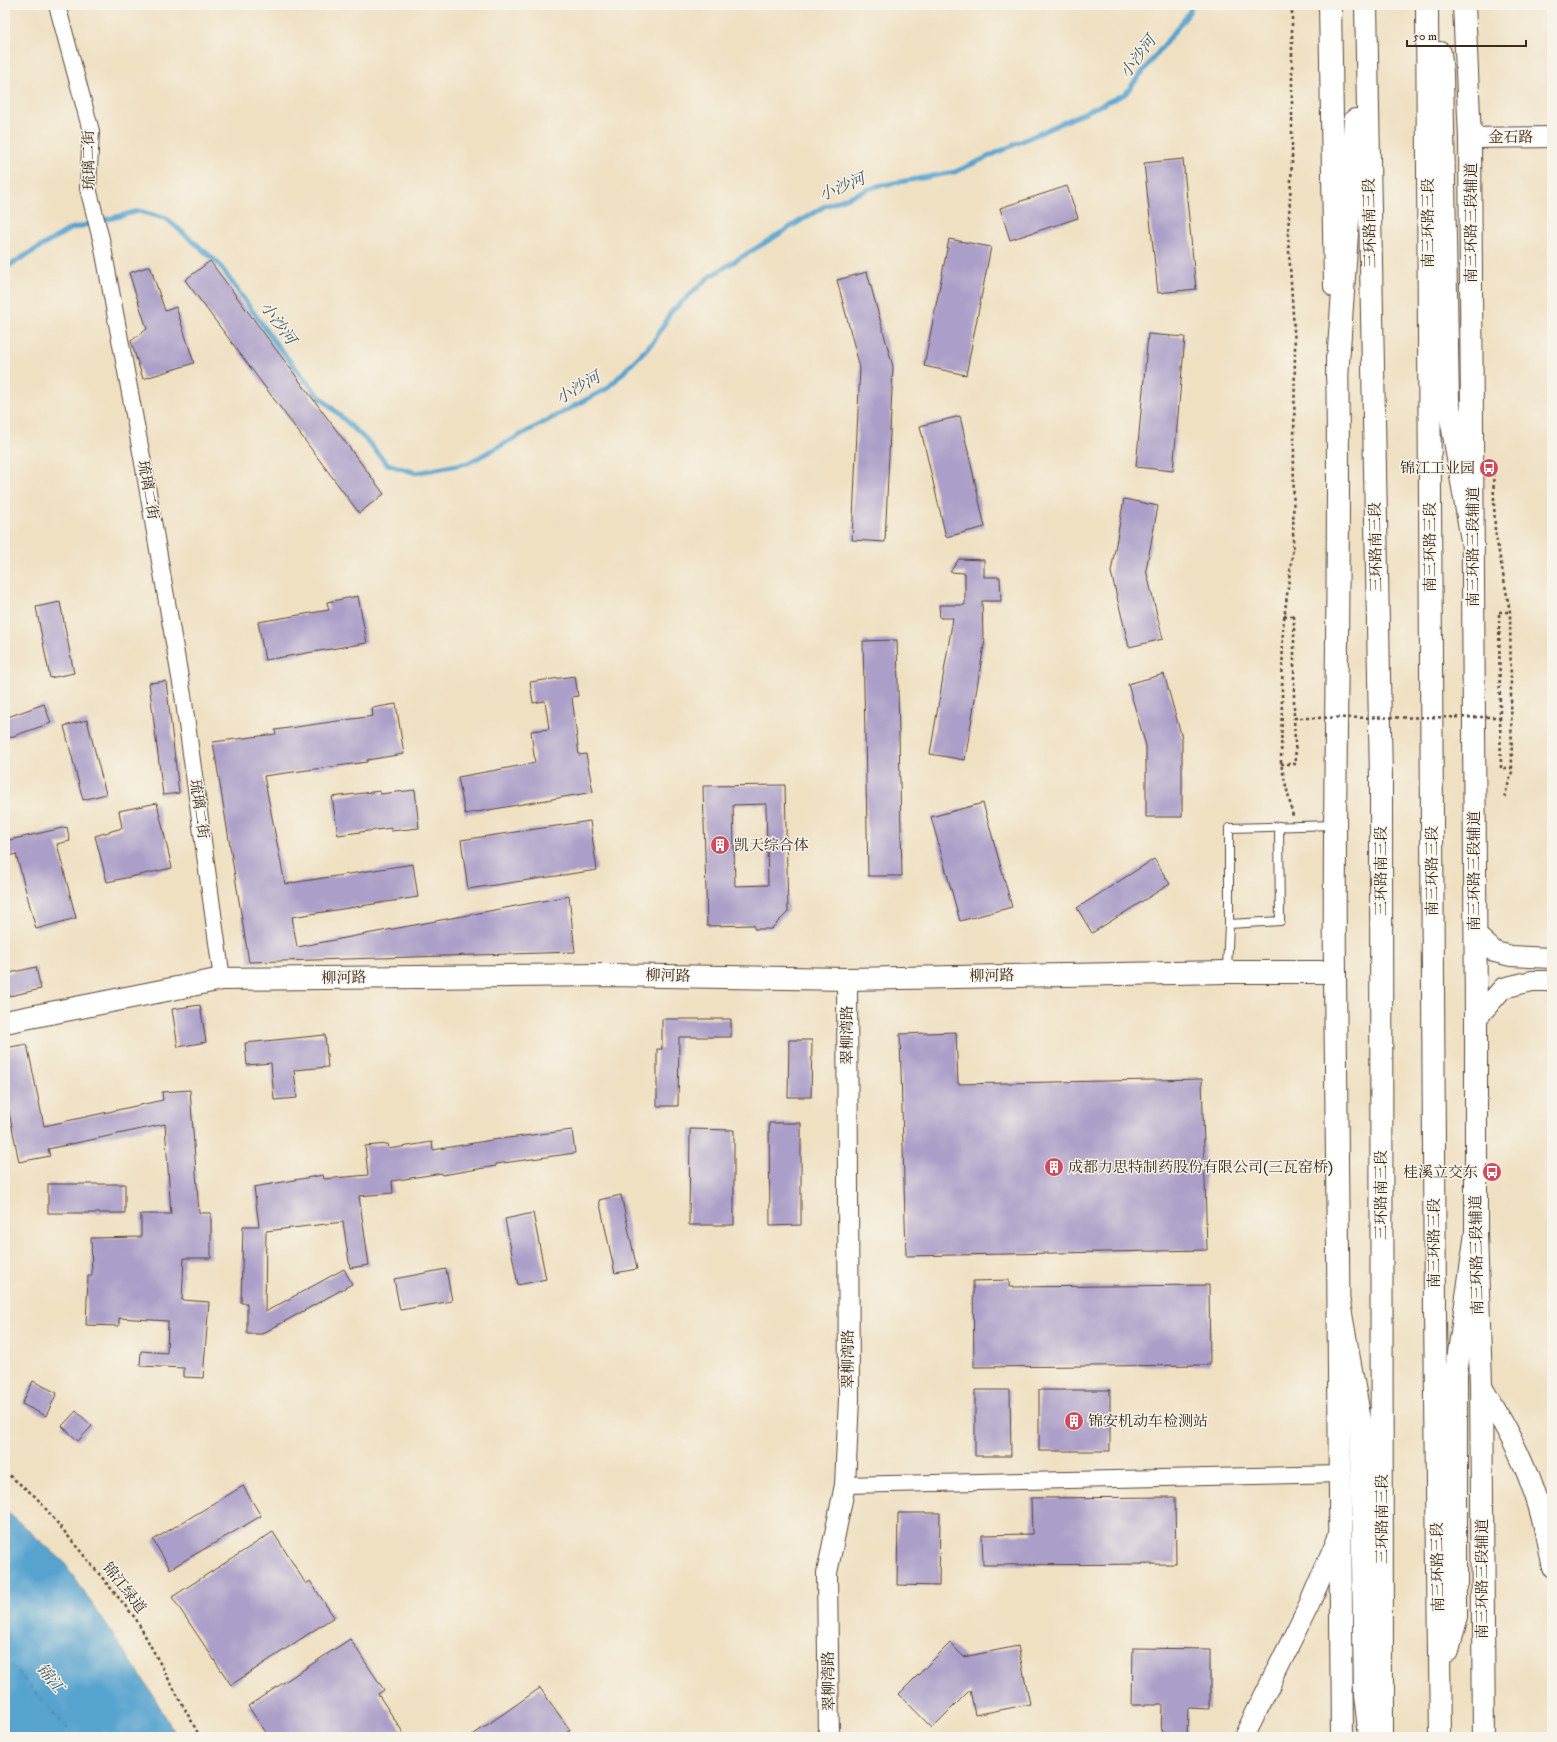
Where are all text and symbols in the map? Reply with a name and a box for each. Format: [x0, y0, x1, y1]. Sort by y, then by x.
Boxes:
scale bar [1407, 22, 1526, 48]
water label: 小沙河 [1116, 29, 1162, 82]
text: 50 m [1413, 29, 1437, 44]
street label: 金石路 [1488, 128, 1534, 147]
street label: 琉璃二街 [79, 130, 99, 190]
street label: 南三环路三段辅道 [1462, 163, 1481, 283]
water label: 小沙河 [816, 168, 871, 205]
street label: 三环路南三段 [1360, 178, 1380, 268]
street label: 南三环路三段 [1419, 178, 1438, 268]
water label: 小沙河 [256, 298, 302, 351]
water label: 小沙河 [552, 366, 606, 409]
bus stop icon: 锦江工业园 [1478, 457, 1500, 479]
street label: 琉璃二街 [133, 459, 163, 521]
place label: 锦江工业园 [1400, 459, 1475, 478]
street label: 南三环路三段辅道 [1464, 487, 1483, 607]
street label: 三环路南三段 [1366, 502, 1386, 592]
street label: 南三环路三段 [1421, 502, 1440, 592]
street label: 琉璃二街 [185, 778, 213, 840]
street label: 南三环路三段辅道 [1465, 811, 1484, 931]
street label: 三环路南三段 [1372, 826, 1391, 916]
street label: 南三环路三段 [1423, 826, 1442, 916]
building icon: 凯天综合体 [709, 834, 731, 856]
place label: 凯天综合体 [734, 836, 809, 855]
street label: 柳河路 [645, 966, 691, 986]
street label: 柳河路 [969, 966, 1015, 986]
street label: 柳河路 [321, 968, 367, 988]
street label: 翠柳湾路 [838, 1005, 857, 1065]
street label: 三环路南三段 [1372, 1150, 1391, 1240]
building icon: 成都力思特制药股份有限公司(三瓦窑桥) [1043, 1156, 1065, 1178]
place label: 成都力思特制药股份有限公司(三瓦窑桥) [1068, 1158, 1333, 1177]
bus stop icon: 桂溪立交东 [1481, 1161, 1503, 1183]
place label: 桂溪立交东 [1403, 1163, 1478, 1182]
street label: 南三环路三段辅道 [1466, 1195, 1488, 1315]
street label: 南三环路三段 [1425, 1198, 1444, 1288]
street label: 翠柳湾路 [839, 1329, 858, 1389]
building icon: 锦安机动车检测站 [1063, 1410, 1085, 1432]
place label: 锦安机动车检测站 [1088, 1412, 1208, 1431]
street label: 三环路南三段 [1373, 1474, 1392, 1564]
street label: 南三环路三段辅道 [1473, 1519, 1492, 1639]
street label: 南三环路三段 [1428, 1522, 1448, 1612]
street label: 锦江绿道 [98, 1559, 150, 1617]
street label: 翠柳湾路 [819, 1651, 839, 1711]
water label: 锦江 [32, 1659, 69, 1698]

